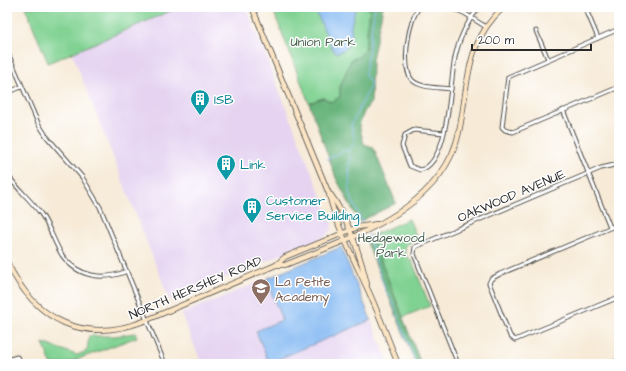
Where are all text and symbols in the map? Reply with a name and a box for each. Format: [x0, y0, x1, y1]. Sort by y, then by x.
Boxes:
scale bar [472, 26, 591, 52]
text: 200 m [478, 32, 515, 49]
park label: Union Park [291, 33, 355, 51]
building icon: ISB [189, 88, 211, 116]
place label: ISB [214, 91, 234, 109]
building icon: Link [215, 153, 237, 181]
place label: Link [240, 156, 265, 174]
street label: OAKWOOD AVENUE [455, 165, 568, 227]
place label: Customer Service Building [266, 192, 360, 226]
building icon: Customer Service Building [241, 196, 263, 224]
park label: Hedgewood Park [357, 229, 425, 262]
street label: NORTH HERSHEY ROAD [126, 251, 265, 324]
place label: La Petite Academy [275, 273, 331, 307]
school or university icon: La Petite Academy [250, 277, 272, 305]

